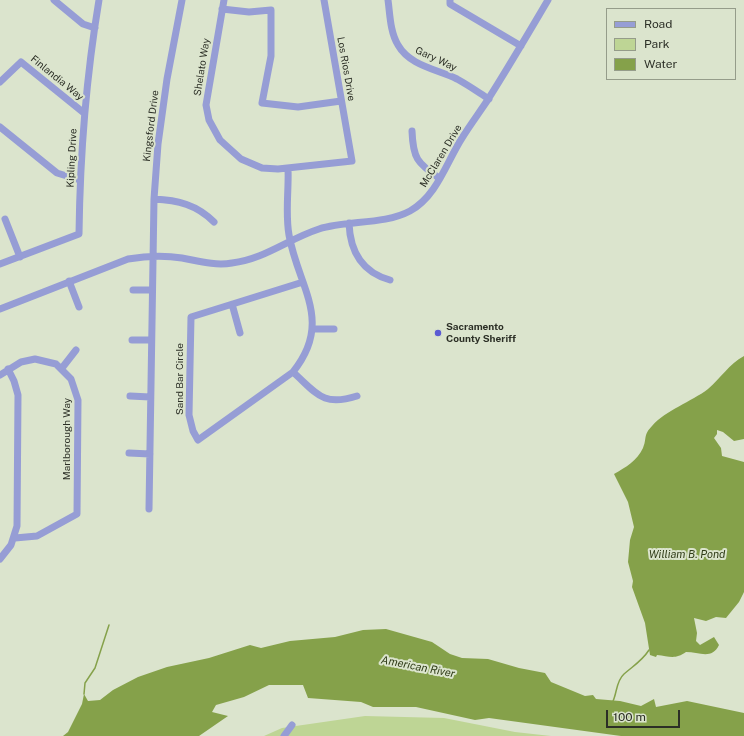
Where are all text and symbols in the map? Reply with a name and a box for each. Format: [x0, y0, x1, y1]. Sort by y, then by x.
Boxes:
legend [606, 8, 736, 80]
text: Road [644, 17, 672, 31]
street label: Los Rios Drive [334, 36, 358, 102]
street label: Shelato Way [192, 37, 212, 97]
text: Park [644, 37, 670, 51]
street label: Gary Way [413, 44, 459, 74]
street label: Finlandia Way [28, 53, 86, 103]
text: Water [644, 57, 677, 71]
street label: Kingsford Drive [141, 90, 161, 162]
street label: McClaren Drive [418, 122, 464, 190]
street label: Kipling Drive [64, 128, 80, 188]
place label: Sacramento County Sheriff [446, 321, 516, 344]
marker: Sacramento County Sheriff [433, 328, 443, 338]
street label: Sand Bar Circle [174, 343, 186, 415]
street label: Marlborough Way [61, 398, 73, 480]
water label: William B. Pond [649, 548, 725, 562]
water label: American River [380, 653, 456, 681]
scale bar [608, 702, 682, 728]
text: 100 m [613, 710, 646, 724]

